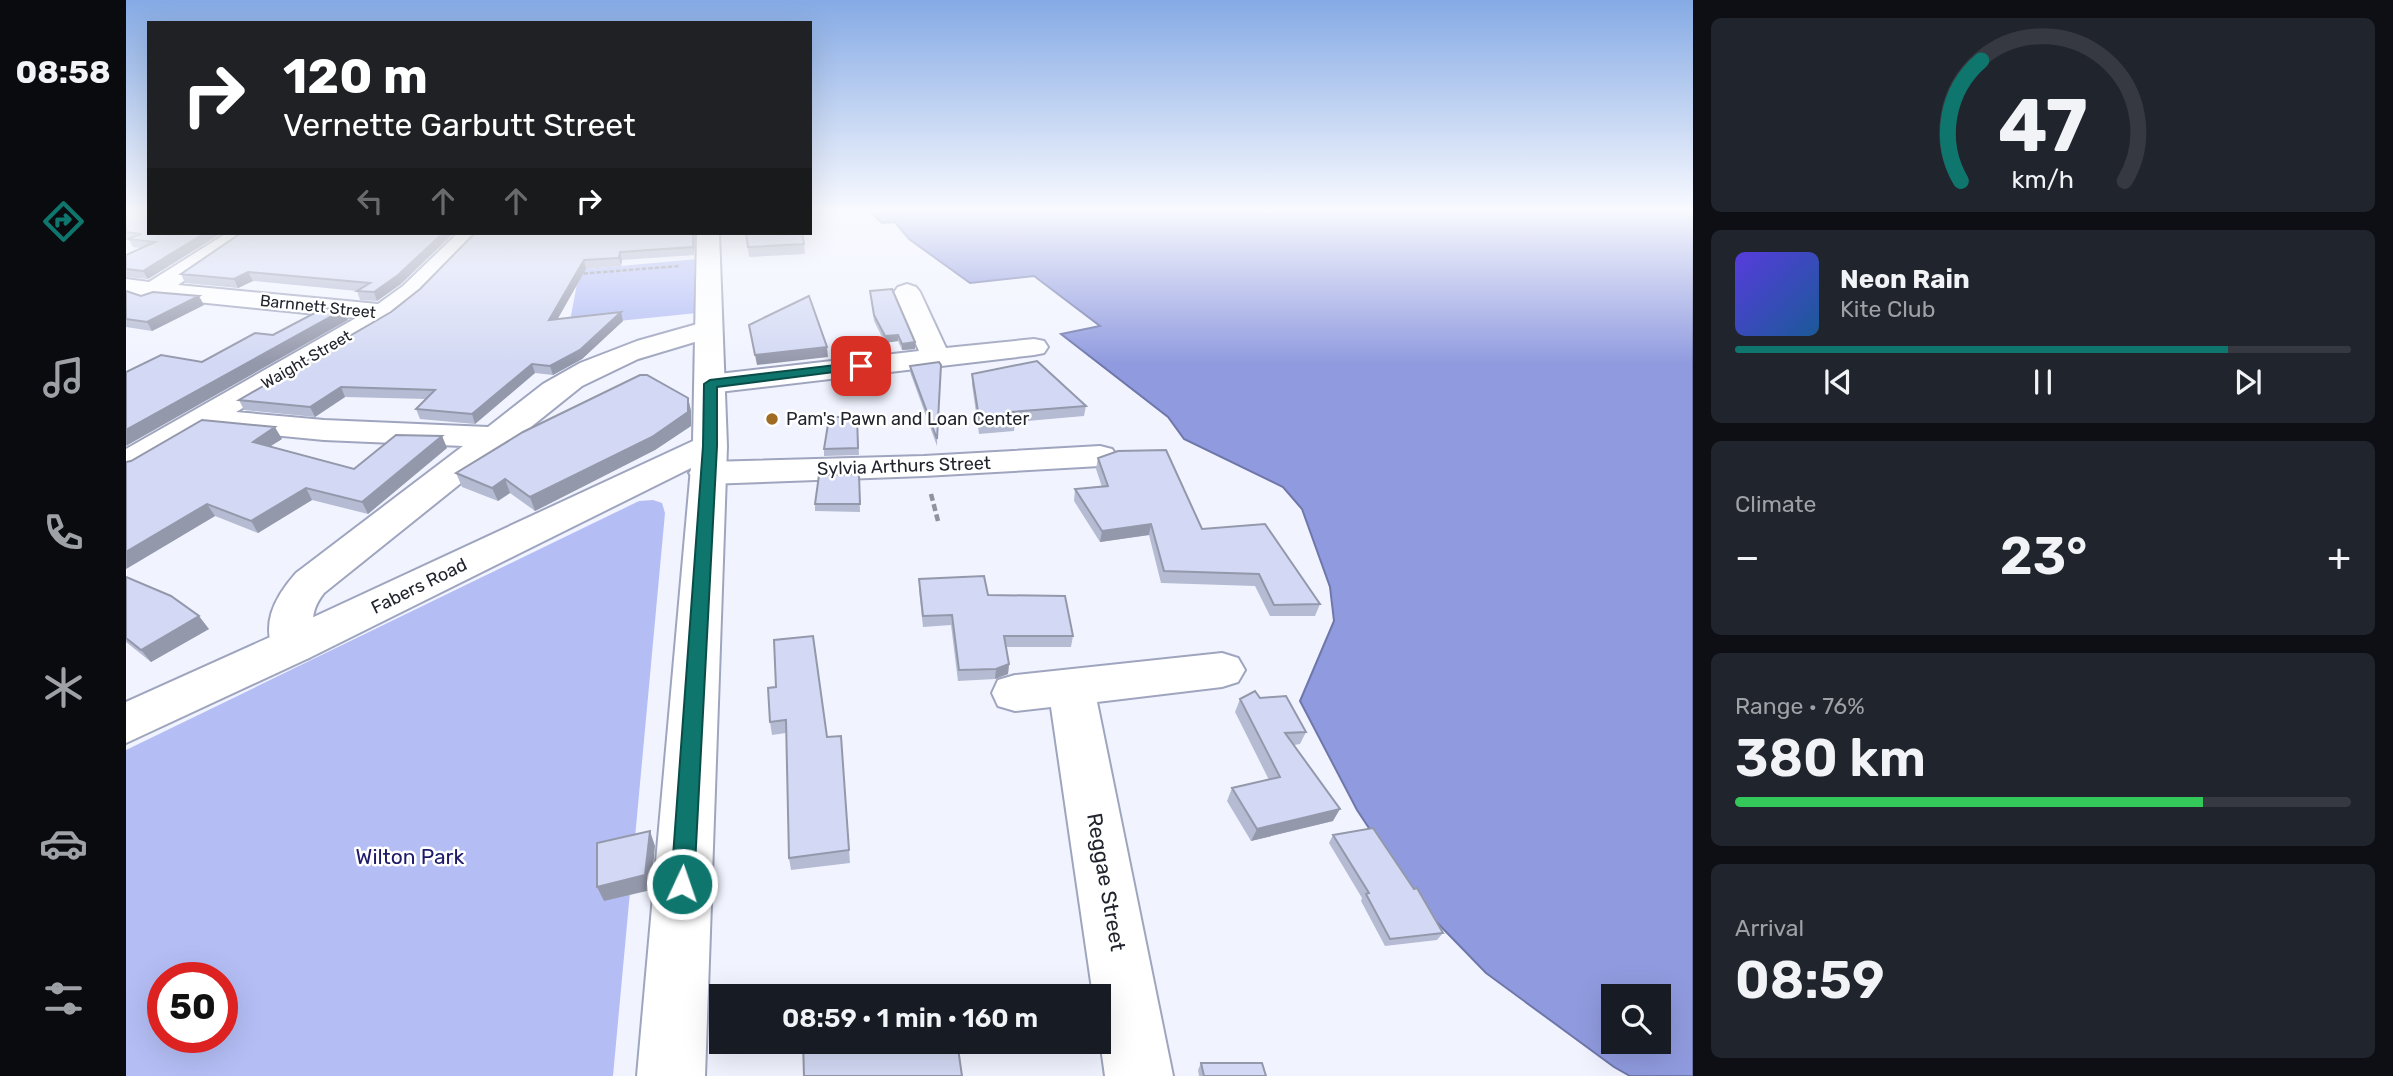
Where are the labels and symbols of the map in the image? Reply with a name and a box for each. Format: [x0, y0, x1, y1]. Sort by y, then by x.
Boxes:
street label: Barnnett Street [259, 291, 377, 322]
street label: Waight Street [258, 326, 355, 393]
pin [831, 336, 891, 396]
place label: Pam's Pawn and Loan Center [786, 408, 1029, 430]
marker: Pam's Pawn and Loan Center [764, 411, 780, 427]
street label: Sylvia Arthurs Street [817, 452, 991, 480]
street label: Fabers Road [368, 553, 470, 619]
street label: Reggae Street [1082, 811, 1131, 953]
park label: Wilton Park [356, 844, 465, 869]
position arrow [645, 847, 719, 921]
speed limit sign: 50 [147, 962, 238, 1053]

